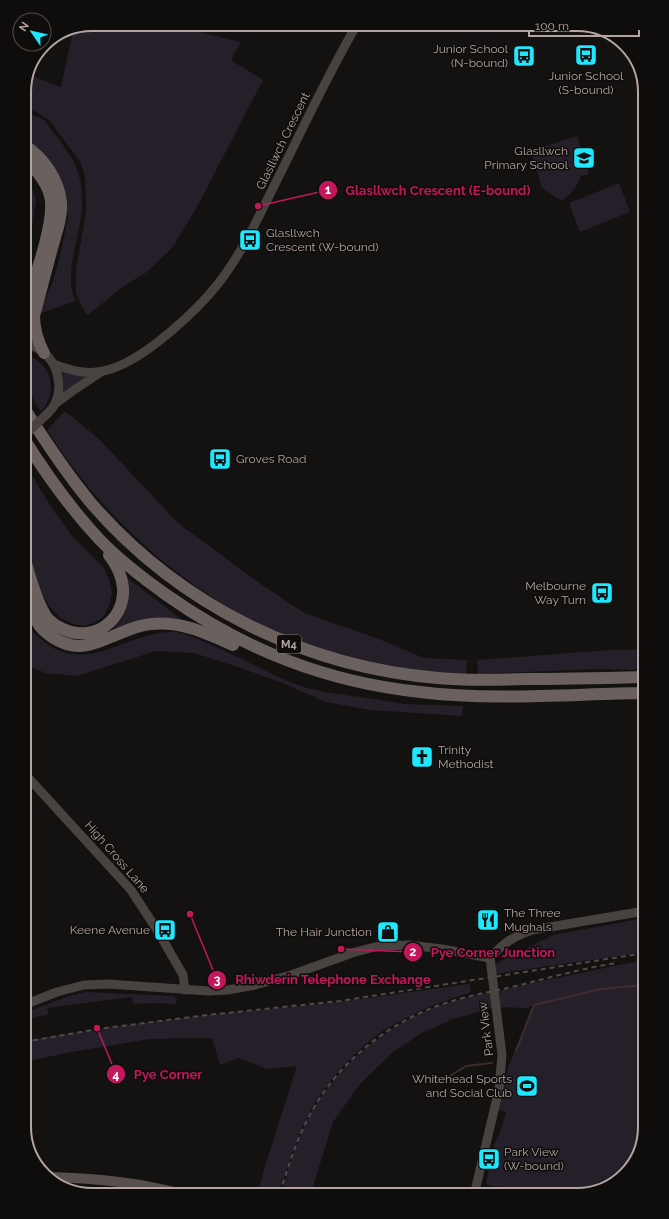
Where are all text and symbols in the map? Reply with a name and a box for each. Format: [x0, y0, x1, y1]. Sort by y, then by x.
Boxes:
north arrow [12, 12, 52, 52]
scale bar [529, 12, 639, 38]
text: 100 m [535, 19, 569, 33]
text: N [16, 20, 32, 34]
place label: Junior School (N-bound) [433, 42, 509, 70]
bus stop icon: Junior School (S-bound) [573, 42, 599, 68]
bus stop icon: Junior School (N-bound) [511, 43, 537, 69]
place label: Junior School (S-bound) [549, 69, 624, 97]
street label: Glasllwch Crescent [253, 90, 313, 192]
place label: Glasllwch Primary School [484, 144, 569, 172]
school or university icon: Glasllwch Primary School [571, 145, 597, 171]
callout: Glasllwch Crescent (E-bound) [318, 178, 539, 203]
text: 1 [325, 183, 331, 197]
text: Glasllwch Crescent (E-bound) [345, 183, 531, 198]
place label: Glasllwch Crescent (W-bound) [266, 226, 378, 254]
bus stop icon: Glasllwch Crescent (W-bound) [237, 227, 263, 253]
bus stop icon: Groves Road [207, 446, 233, 472]
place label: Groves Road [236, 452, 306, 466]
place label: Melbourne Way Turn [525, 579, 586, 607]
bus stop icon: Melbourne Way Turn [589, 580, 615, 606]
road number: M4 [277, 635, 301, 653]
place label: Trinity Methodist [438, 743, 493, 771]
church icon: Trinity Methodist [409, 744, 435, 770]
street label: High Cross Lane [82, 818, 152, 896]
place label: The Three Mughals [504, 906, 561, 934]
restaurant icon: The Three Mughals [475, 907, 501, 933]
bus stop icon: Keene Avenue [152, 917, 178, 943]
shop icon: The Hair Junction [375, 919, 401, 945]
place label: Keene Avenue [70, 923, 150, 937]
place label: The Hair Junction [276, 925, 372, 939]
callout: Pye Corner Junction [403, 940, 564, 965]
text: 2 [410, 945, 417, 959]
text: Pye Corner Junction [431, 945, 555, 960]
callout: Rhiwderin Telephone Exchange [207, 967, 439, 992]
text: Rhiwderin Telephone Exchange [235, 972, 431, 987]
text: 3 [214, 973, 221, 987]
street label: Park View [476, 1001, 496, 1057]
callout: Pye Corner [106, 1062, 210, 1087]
text: Pye Corner [134, 1067, 202, 1082]
text: 4 [113, 1068, 120, 1082]
place label: Whitehead Sports and Social Club [412, 1072, 512, 1100]
sports icon: Whitehead Sports and Social Club [514, 1073, 540, 1099]
place label: Park View (W-bound) [504, 1145, 564, 1173]
bus stop icon: Park View (W-bound) [476, 1146, 502, 1172]

